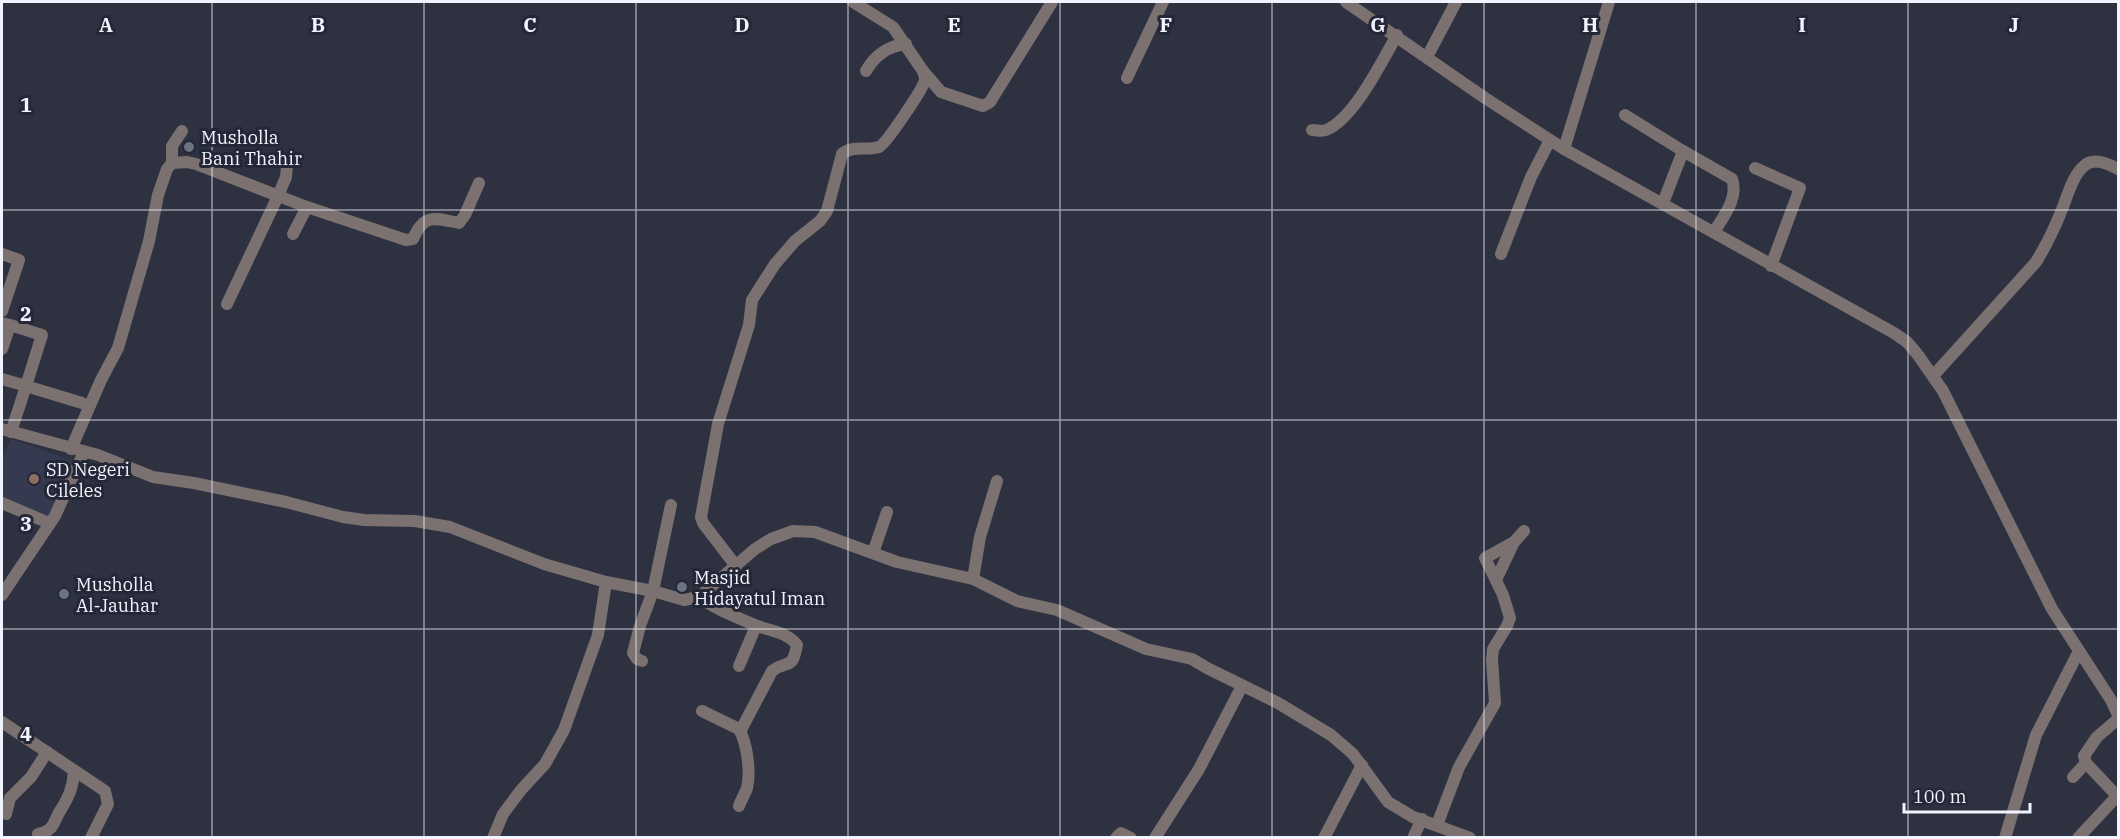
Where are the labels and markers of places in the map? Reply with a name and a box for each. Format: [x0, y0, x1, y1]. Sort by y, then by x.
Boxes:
place label: Musholla Bani Thahir [201, 126, 302, 170]
marker: Musholla Bani Thahir [182, 140, 196, 154]
place label: SD Negeri Cileles [46, 458, 130, 502]
marker: SD Negeri Cileles [27, 472, 41, 486]
place label: Masjid Hidayatul Iman [694, 566, 825, 610]
place label: Musholla Al-Jauhar [76, 573, 158, 617]
marker: Masjid Hidayatul Iman [675, 580, 689, 594]
marker: Musholla Al-Jauhar [57, 587, 71, 601]

